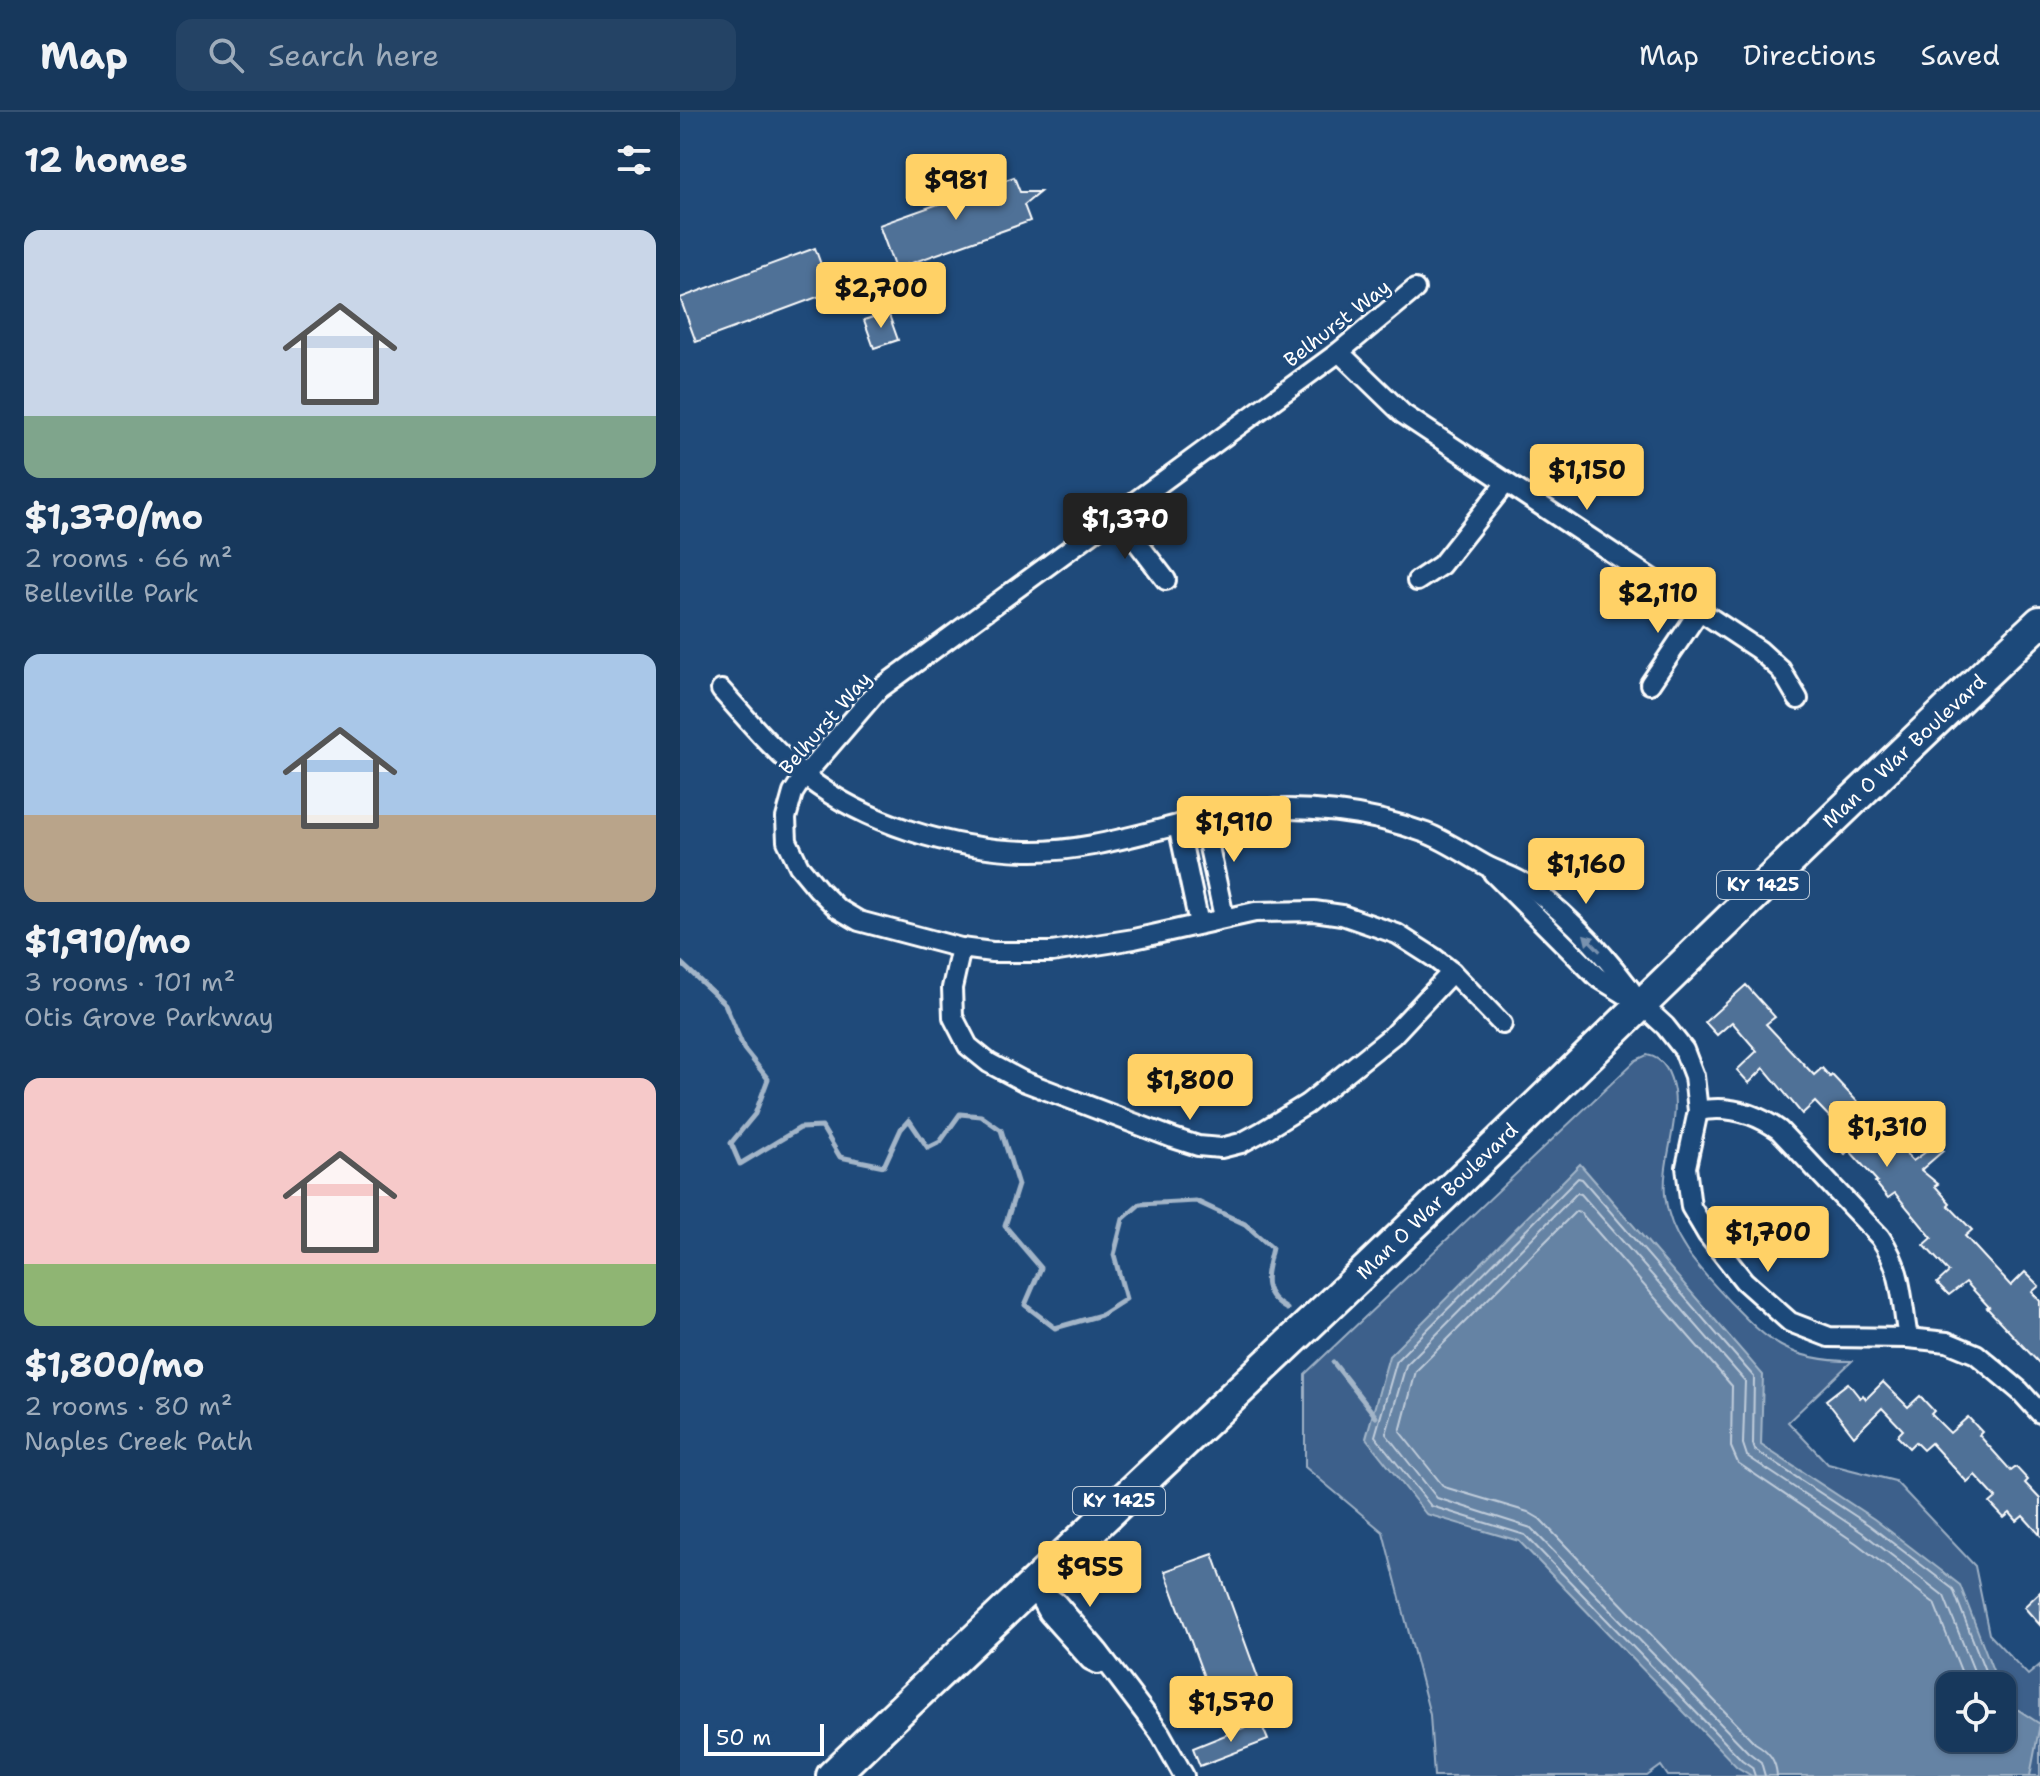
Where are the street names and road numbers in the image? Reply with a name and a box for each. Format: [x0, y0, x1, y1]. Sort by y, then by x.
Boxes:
street label: Belhurst Way [1279, 273, 1395, 373]
street label: Belhurst Way [773, 666, 877, 780]
street label: Man O War Boulevard [1817, 668, 1992, 834]
road number: KY 1425 [1717, 871, 1809, 899]
street label: Man O War Boulevard [1351, 1117, 1524, 1285]
road number: KY 1425 [1073, 1487, 1165, 1515]

